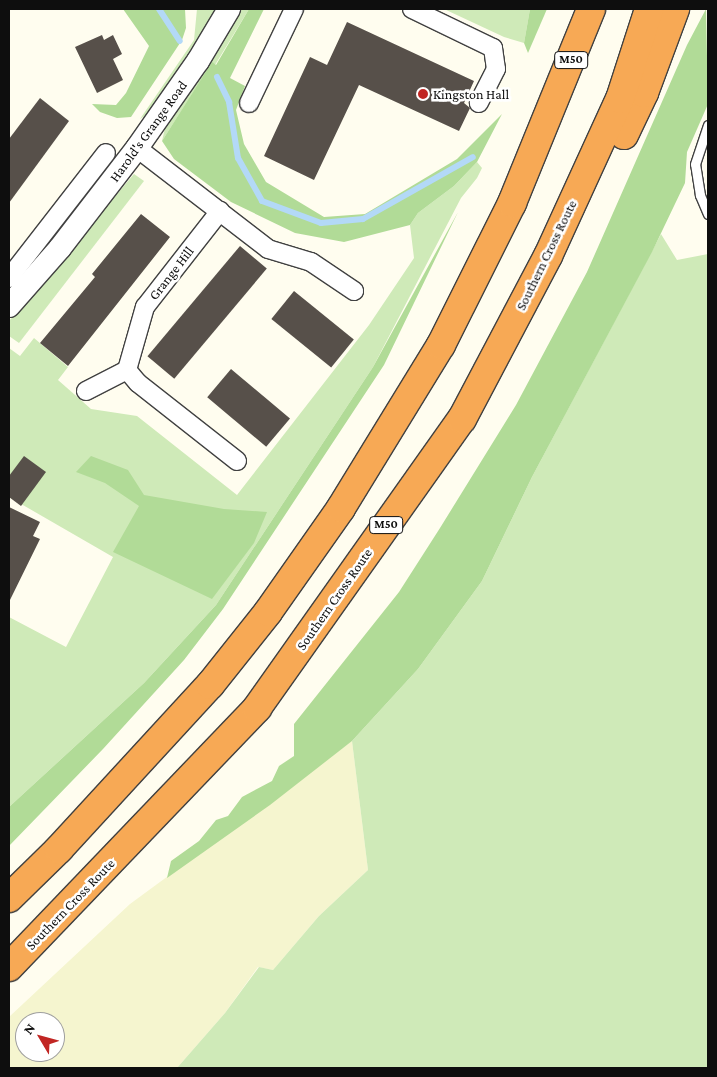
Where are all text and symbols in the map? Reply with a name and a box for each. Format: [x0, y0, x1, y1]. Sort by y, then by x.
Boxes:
road number: M50 [554, 50, 588, 70]
street label: Harold's Grange Road [106, 77, 190, 185]
place label: Kingston Hall [433, 86, 509, 102]
marker: Kingston Hall [417, 88, 429, 100]
street label: Southern Cross Route [512, 197, 580, 313]
street label: Grange Hill [145, 243, 197, 303]
road number: M50 [368, 516, 404, 534]
street label: Southern Cross Route [293, 545, 375, 653]
street label: Southern Cross Route [22, 855, 118, 953]
north arrow [15, 1012, 65, 1062]
text: N [20, 1020, 38, 1037]

